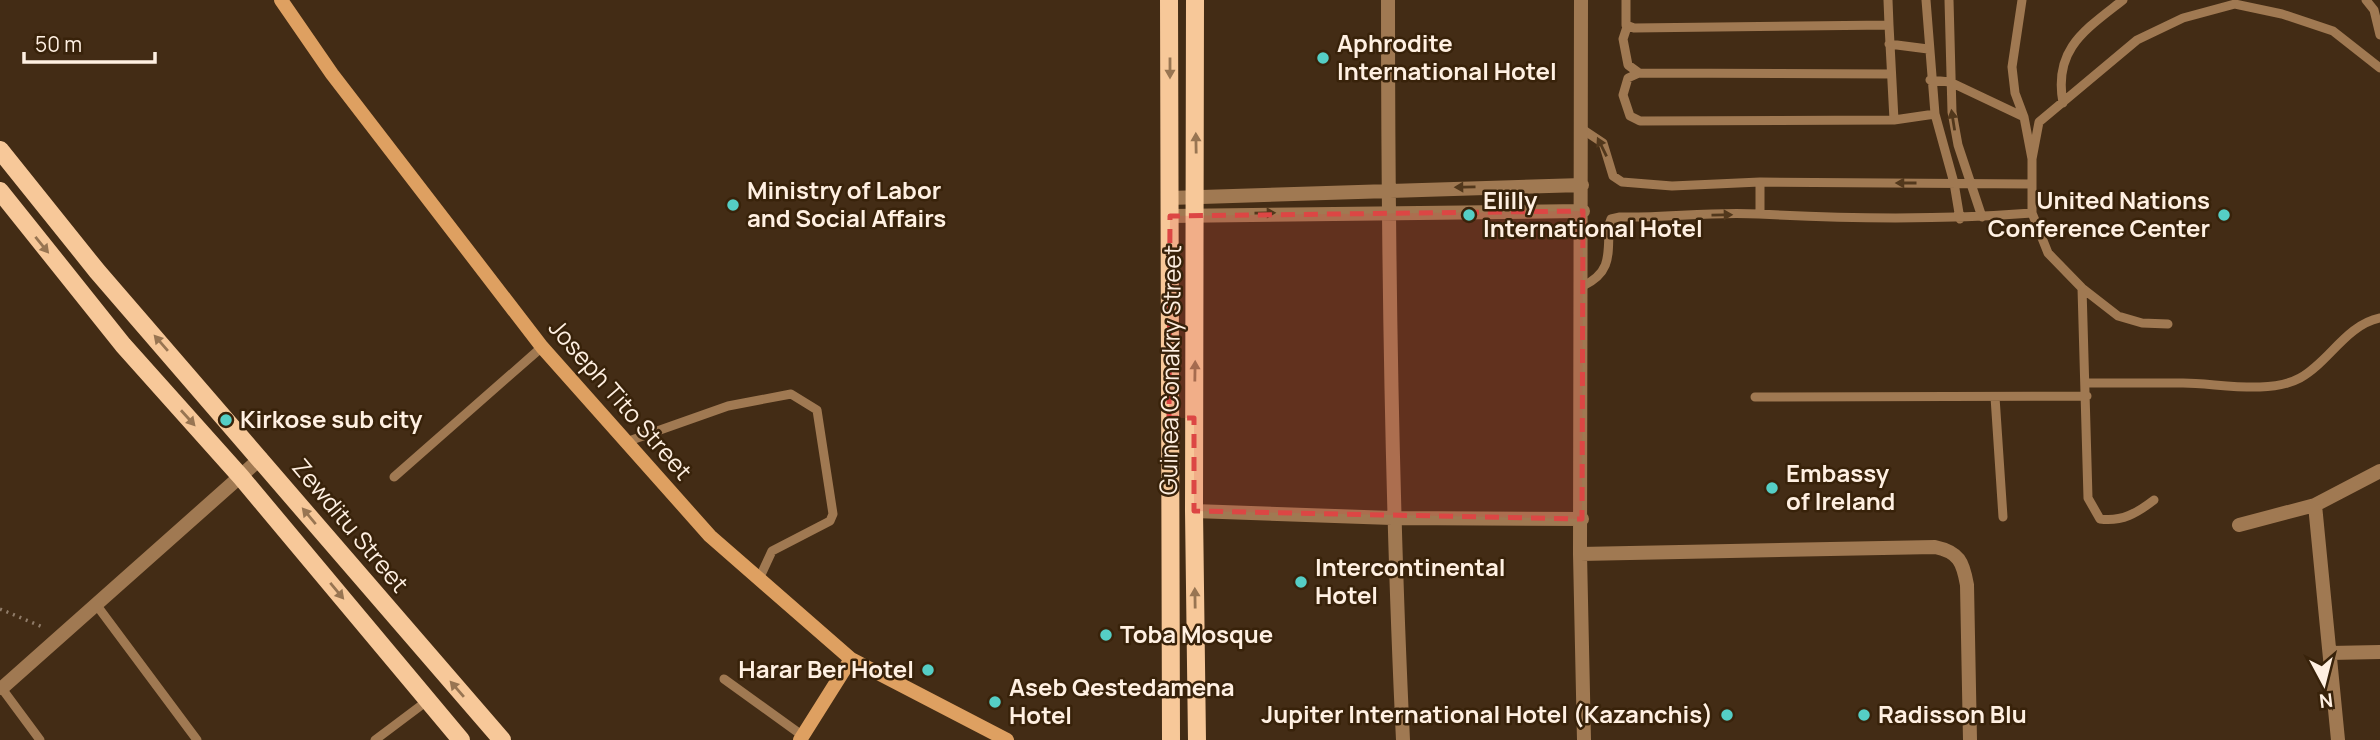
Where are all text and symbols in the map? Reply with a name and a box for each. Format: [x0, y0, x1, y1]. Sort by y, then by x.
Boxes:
scale bar [24, 21, 156, 65]
place label: Aphrodite International Hotel [1337, 26, 1557, 87]
text: 50 m [35, 30, 82, 58]
marker: Aphrodite International Hotel [1315, 50, 1331, 66]
one-way arrow [1164, 57, 1176, 79]
one-way arrow [1947, 108, 1958, 130]
one-way arrow [1191, 132, 1202, 154]
one-way arrow [1597, 137, 1609, 157]
place label: Ministry of Labor and Social Affairs [747, 173, 946, 234]
one-way arrow [1894, 177, 1916, 189]
one-way arrow [1454, 182, 1476, 193]
place label: Elilly International Hotel [1483, 183, 1703, 244]
place label: United Nations Conference Center [1988, 183, 2210, 244]
marker: Ministry of Labor and Social Affairs [725, 197, 741, 213]
marker: Elilly International Hotel [1461, 207, 1477, 223]
marker: United Nations Conference Center [2216, 207, 2232, 223]
one-way arrow [1255, 208, 1277, 219]
one-way arrow [1711, 209, 1733, 221]
one-way arrow [34, 235, 49, 253]
street label: Guinea Conakry Street [1151, 245, 1188, 495]
street label: Joseph Tito Street [542, 311, 700, 487]
one-way arrow [154, 335, 169, 352]
one-way arrow [1189, 360, 1201, 382]
place label: Kirkose sub city [240, 402, 423, 435]
one-way arrow [180, 410, 196, 427]
marker: Kirkose sub city [218, 412, 234, 428]
street label: Zewditu Street [285, 451, 417, 599]
place label: Embassy of Ireland [1786, 456, 1895, 517]
marker: Embassy of Ireland [1764, 480, 1780, 496]
one-way arrow [302, 507, 317, 524]
place label: Intercontinental Hotel [1315, 550, 1506, 611]
marker: Intercontinental Hotel [1293, 574, 1309, 590]
one-way arrow [329, 582, 344, 600]
one-way arrow [1189, 587, 1201, 609]
place label: Toba Mosque [1120, 617, 1273, 650]
marker: Toba Mosque [1098, 627, 1114, 643]
north arrow [2289, 649, 2359, 719]
place label: Harar Ber Hotel [738, 652, 914, 685]
marker: Harar Ber Hotel [920, 662, 936, 678]
place label: Aseb Qestedamena Hotel [1009, 670, 1235, 731]
one-way arrow [450, 680, 465, 697]
text: N [2318, 687, 2334, 715]
marker: Aseb Qestedamena Hotel [987, 694, 1003, 710]
place label: Jupiter International Hotel (Kazanchis) [1261, 697, 1713, 730]
place label: Radisson Blu [1878, 697, 2027, 730]
marker: Jupiter International Hotel (Kazanchis) [1719, 707, 1735, 723]
marker: Radisson Blu [1856, 707, 1872, 723]

